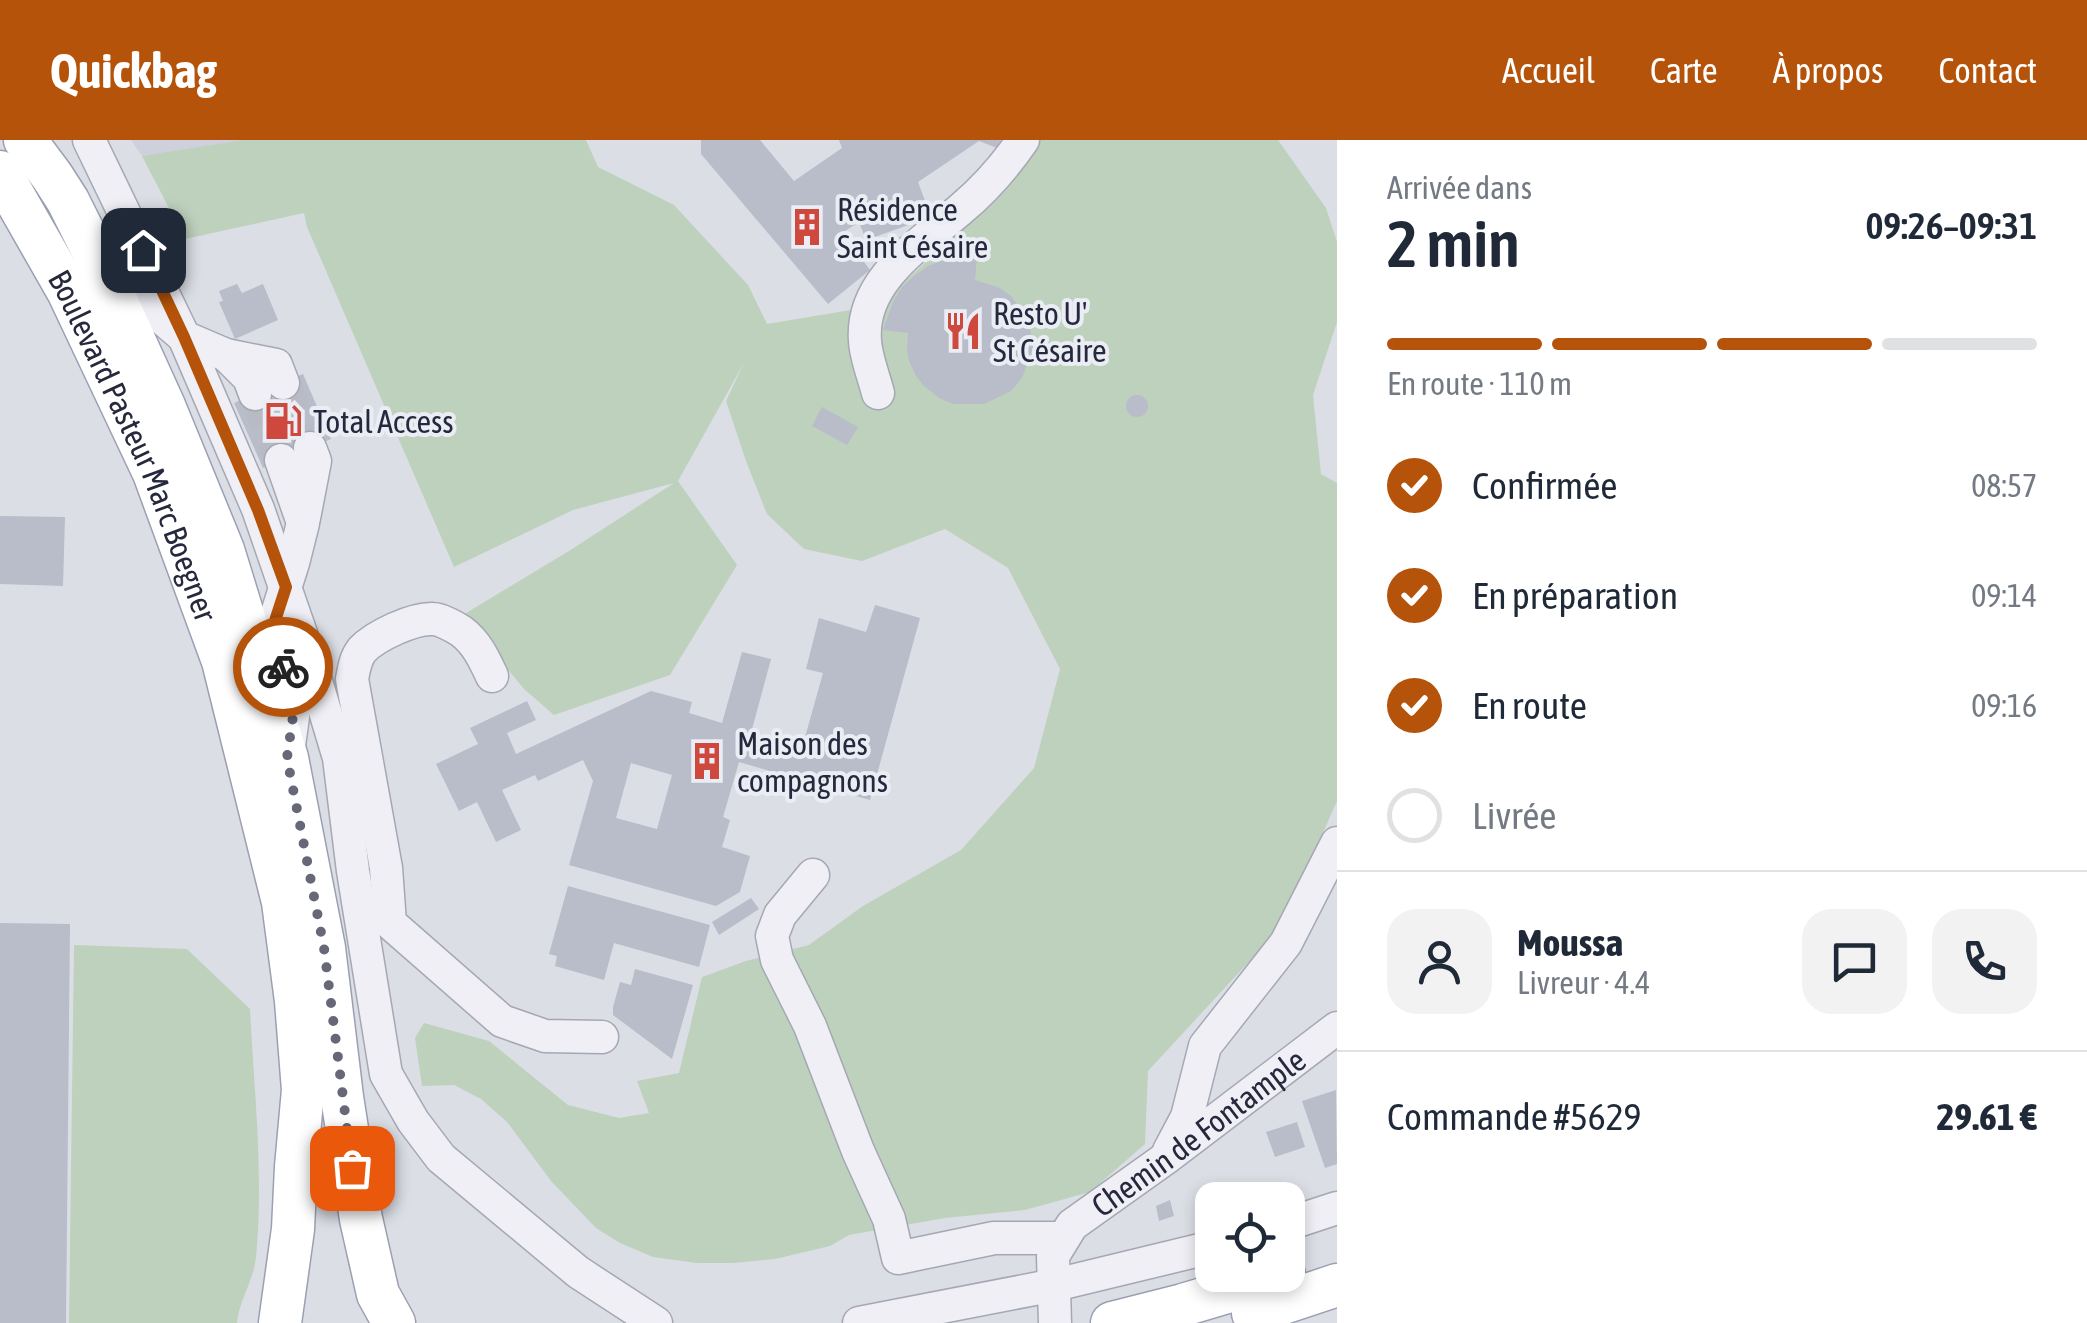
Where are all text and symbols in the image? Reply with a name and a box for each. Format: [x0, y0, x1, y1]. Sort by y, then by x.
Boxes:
text: Quickbag [50, 43, 217, 98]
text: Accueil [1502, 50, 1595, 90]
text: Carte [1650, 50, 1718, 90]
text: À propos [1773, 50, 1883, 90]
text: Contact [1938, 50, 2037, 90]
text: Arrivée dans [1387, 169, 1532, 206]
place label: Résidence Saint Césaire [837, 191, 988, 265]
text: 09:26–09:31 [1865, 204, 2037, 247]
building icon: Résidence Saint Césaire [786, 206, 828, 248]
text: 2 min [1387, 206, 1520, 281]
pin [101, 208, 186, 293]
icon: home [116, 223, 171, 278]
street label: Boulevard Pasteur Marc Boegner [41, 263, 225, 626]
place label: Resto U' St Césaire [993, 295, 1106, 369]
restaurant icon: Resto U' St Césaire [942, 310, 984, 352]
text: En route · 110 m [1387, 365, 1572, 402]
fuel station icon: Total Access [262, 400, 304, 442]
place label: Total Access [313, 403, 454, 440]
icon: check [1387, 458, 1442, 513]
text: Confirmée [1472, 464, 1618, 507]
text: 08:57 [1971, 467, 2037, 504]
icon: check [1387, 568, 1442, 623]
text: En préparation [1472, 574, 1678, 617]
text: 09:14 [1971, 577, 2037, 614]
courier [233, 617, 333, 717]
icon: bike [256, 640, 311, 695]
icon: check [1387, 678, 1442, 733]
text: En route [1472, 684, 1587, 727]
text: 09:16 [1971, 687, 2037, 724]
place label: Maison des compagnons [737, 725, 888, 799]
building icon: Maison des compagnons [686, 740, 728, 782]
text: Livrée [1472, 794, 1557, 837]
button: person [1387, 909, 1492, 1014]
button: chat [1802, 909, 1907, 1014]
button: phone [1932, 909, 2037, 1014]
text: Moussa [1517, 921, 1623, 964]
text: Livreur · 4.4 [1517, 964, 1650, 1001]
street label: Chemin de Fontample [1084, 1041, 1312, 1224]
text: Commande #5629 [1387, 1095, 1641, 1138]
text: 29.61 € [1936, 1095, 2037, 1138]
pin [310, 1126, 395, 1211]
icon: bag [325, 1141, 380, 1196]
map controls [1195, 1182, 1305, 1292]
button: locate [1195, 1182, 1305, 1292]

